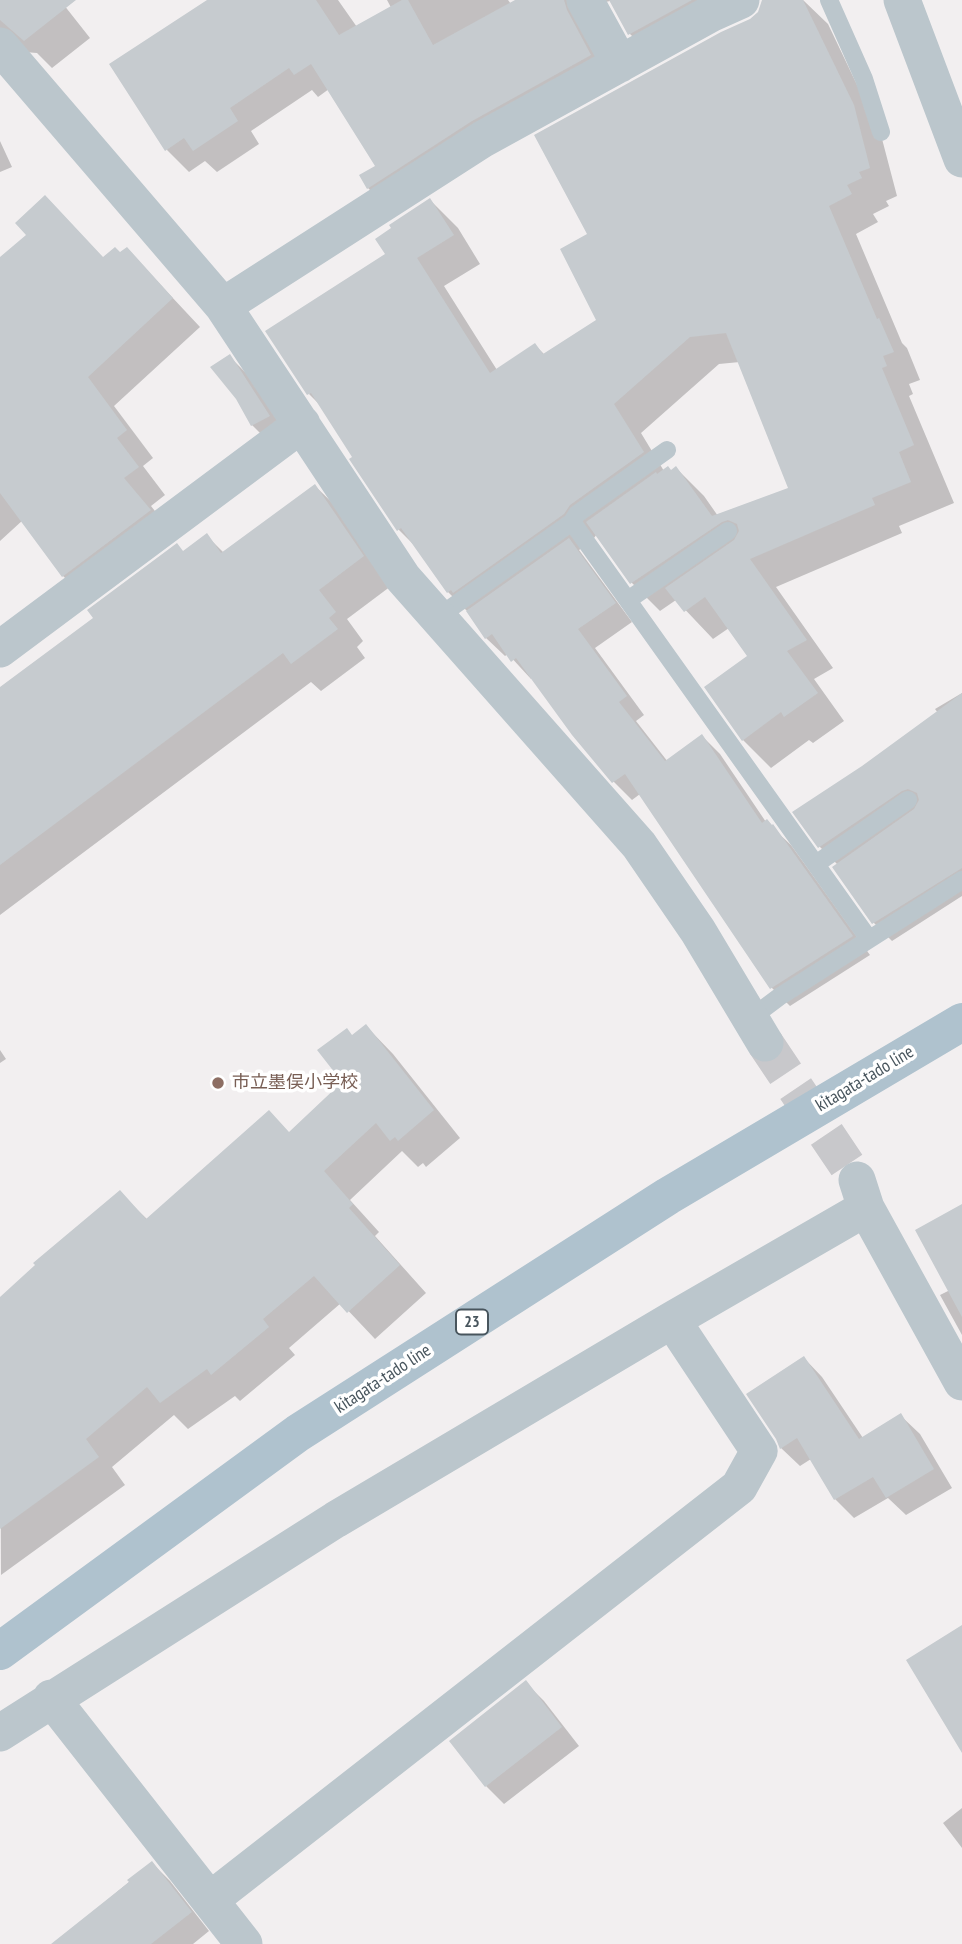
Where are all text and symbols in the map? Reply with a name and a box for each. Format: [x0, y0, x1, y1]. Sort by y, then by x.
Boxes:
street label: kitagata-tado line [812, 1041, 918, 1117]
place label: 市立墨俣小学校 [232, 1072, 358, 1094]
marker: 市立墨俣小学校 [210, 1075, 226, 1091]
road number: 23 [456, 1310, 488, 1334]
street label: kitagata-tado line [331, 1340, 435, 1418]

